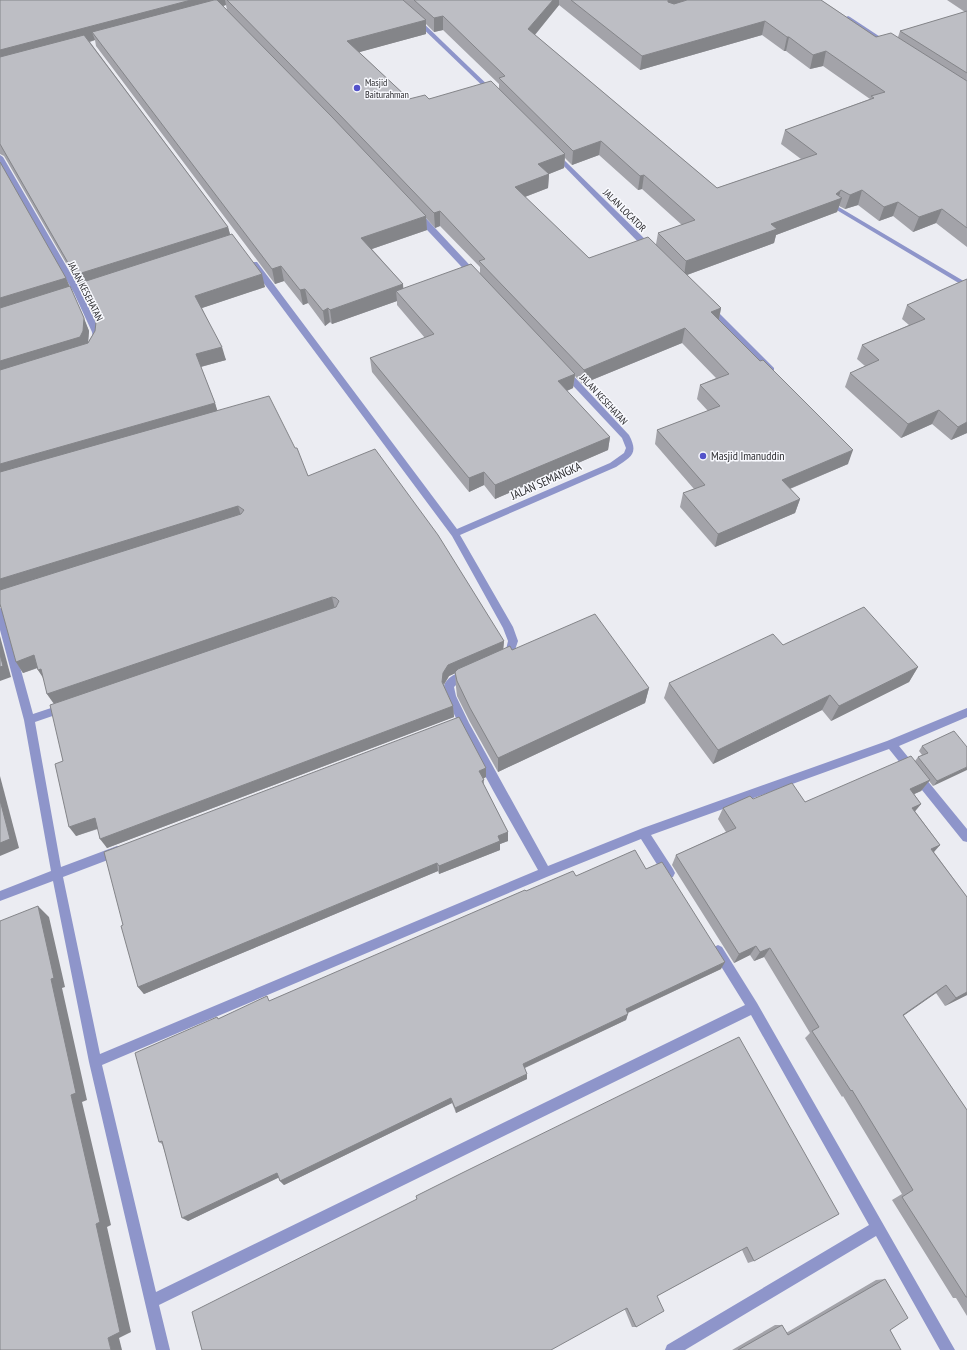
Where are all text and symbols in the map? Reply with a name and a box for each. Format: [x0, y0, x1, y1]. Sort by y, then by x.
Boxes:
place label: Masjid Baiturahman [365, 76, 409, 101]
marker: Masjid Baiturahman [352, 83, 362, 93]
street label: JALAN LOCATOR [600, 185, 649, 235]
street label: JALAN KESEHATAN [65, 258, 106, 323]
street label: JALAN KESEHATAN [576, 370, 631, 428]
place label: Masjid Imanuddin [711, 448, 785, 463]
marker: Masjid Imanuddin [698, 451, 708, 461]
street label: JALAN SEMANGKA [507, 458, 584, 503]

